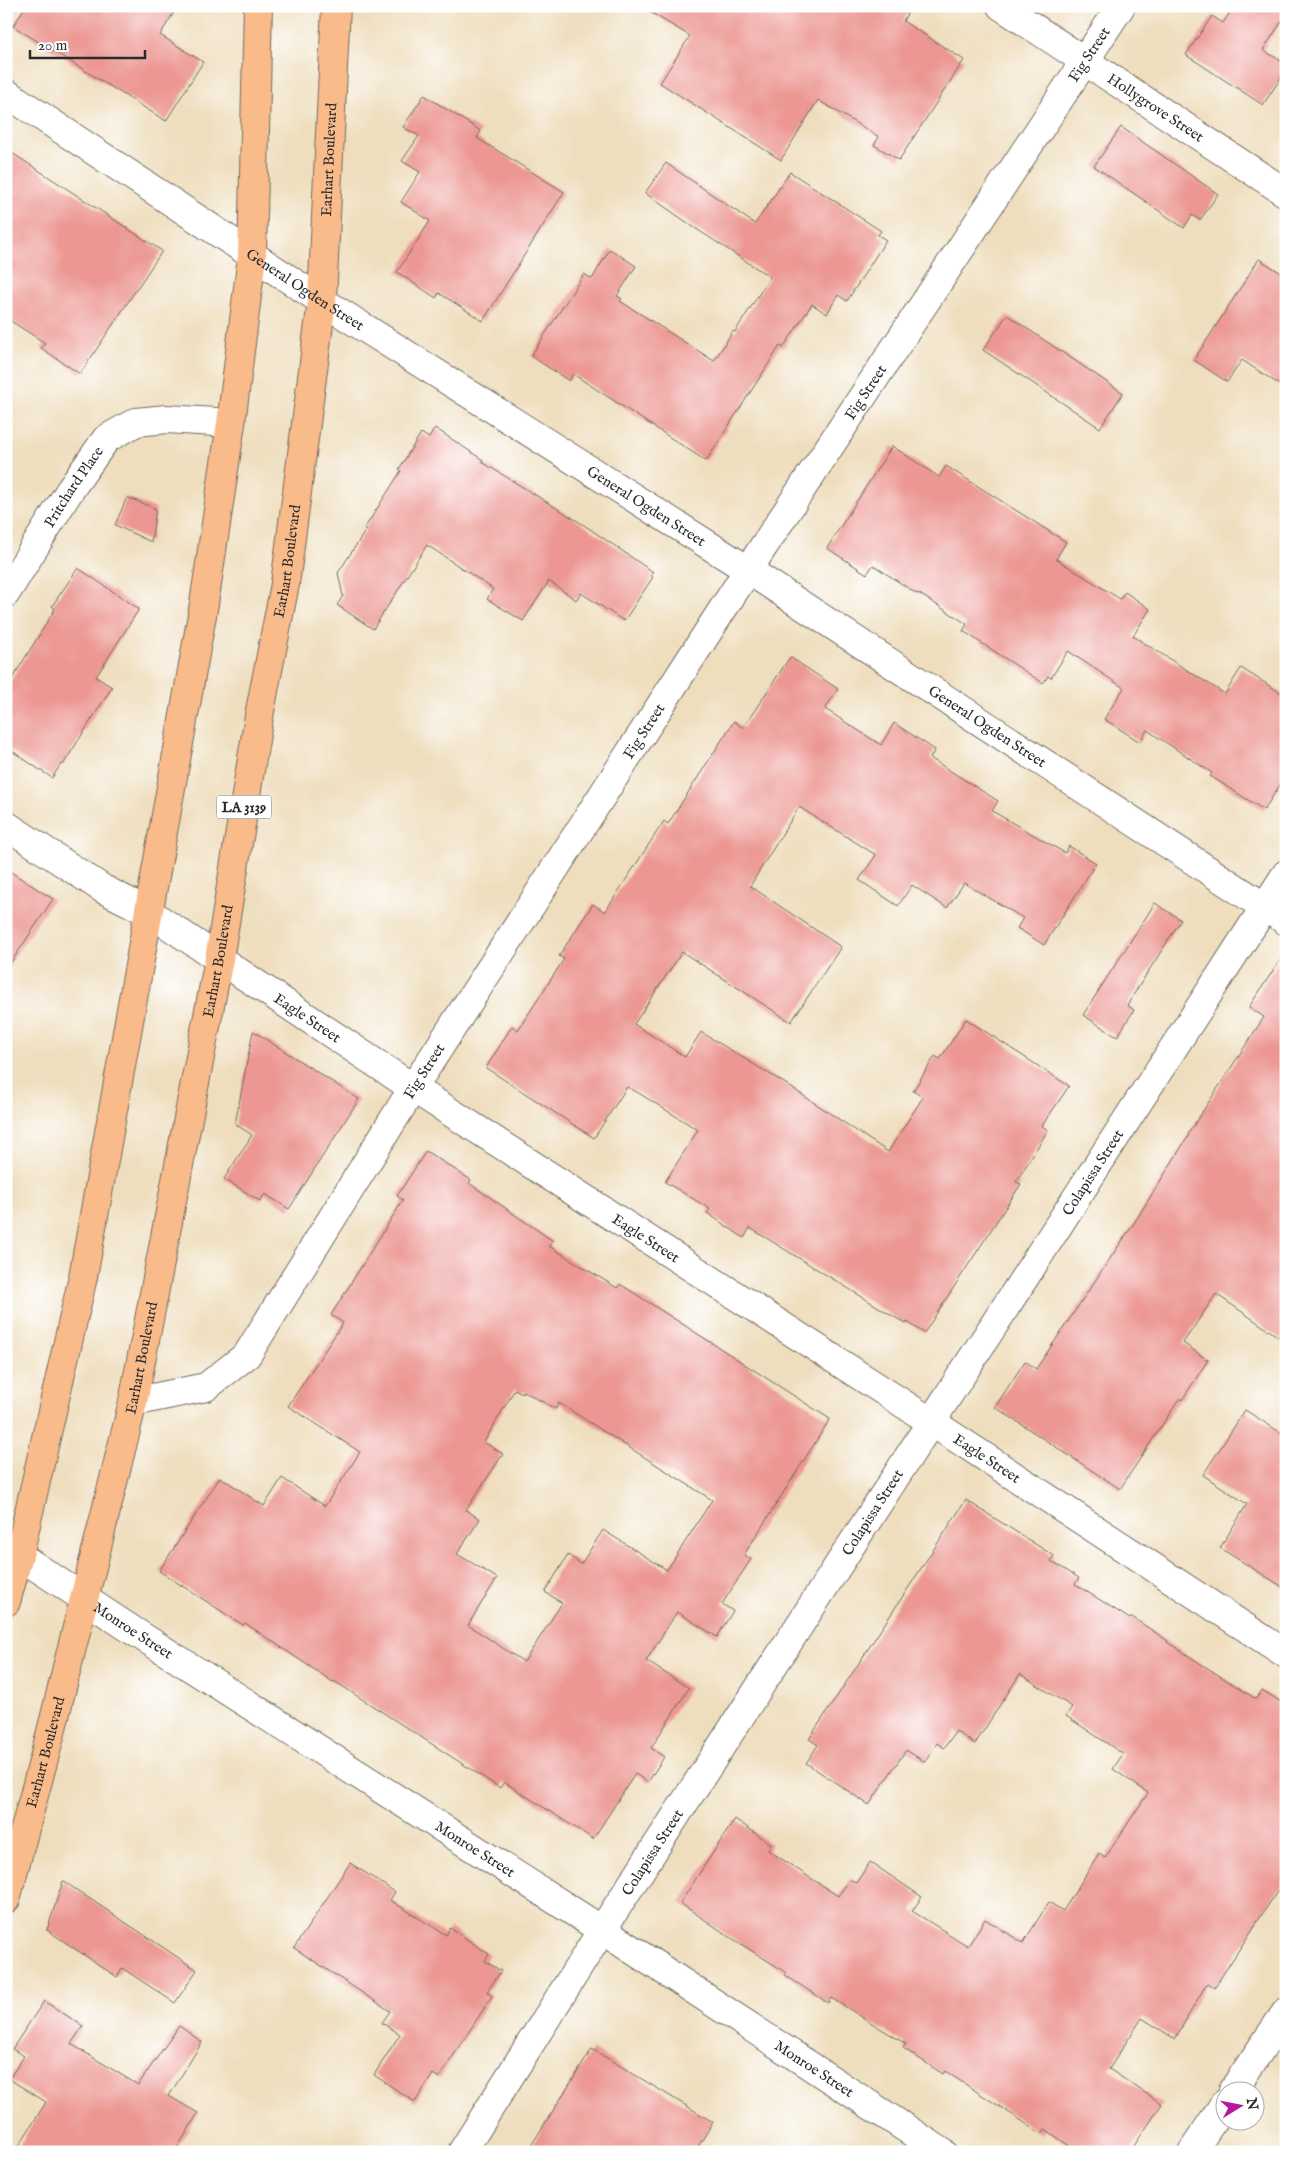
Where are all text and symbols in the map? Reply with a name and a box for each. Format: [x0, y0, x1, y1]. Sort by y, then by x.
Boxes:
street label: Fig Street [1064, 23, 1115, 86]
scale bar [30, 28, 145, 60]
text: 20 m [38, 36, 68, 55]
street label: Hollygrove Street [1104, 69, 1207, 146]
street label: Earhart Boulevard [317, 101, 341, 217]
street label: General Ogden Street [242, 245, 368, 335]
street label: Fig Street [841, 361, 891, 424]
street label: Pritchard Place [40, 443, 108, 531]
street label: General Ogden Street [583, 462, 709, 551]
street label: Earhart Boulevard [270, 503, 305, 619]
street label: General Ogden Street [925, 681, 1050, 772]
street label: Fig Street [619, 700, 669, 763]
road number: LA 3139 [216, 796, 272, 819]
street label: Earhart Boulevard [199, 902, 238, 1019]
street label: Eagle Street [270, 989, 344, 1047]
street label: Fig Street [400, 1040, 449, 1103]
street label: Colapissa Street [1058, 1126, 1128, 1220]
street label: Eagle Street [608, 1210, 683, 1267]
street label: Earhart Boulevard [121, 1299, 162, 1416]
street label: Eagle Street [949, 1430, 1024, 1488]
street label: Colapissa Street [838, 1466, 908, 1559]
street label: Monroe Street [89, 1598, 176, 1664]
street label: Earhart Boulevard [22, 1694, 70, 1810]
street label: Colapissa Street [618, 1806, 688, 1899]
street label: Monroe Street [431, 1817, 518, 1882]
street label: Monroe Street [771, 2036, 857, 2102]
north arrow [1214, 2080, 1264, 2130]
text: N [1242, 2095, 1262, 2111]

